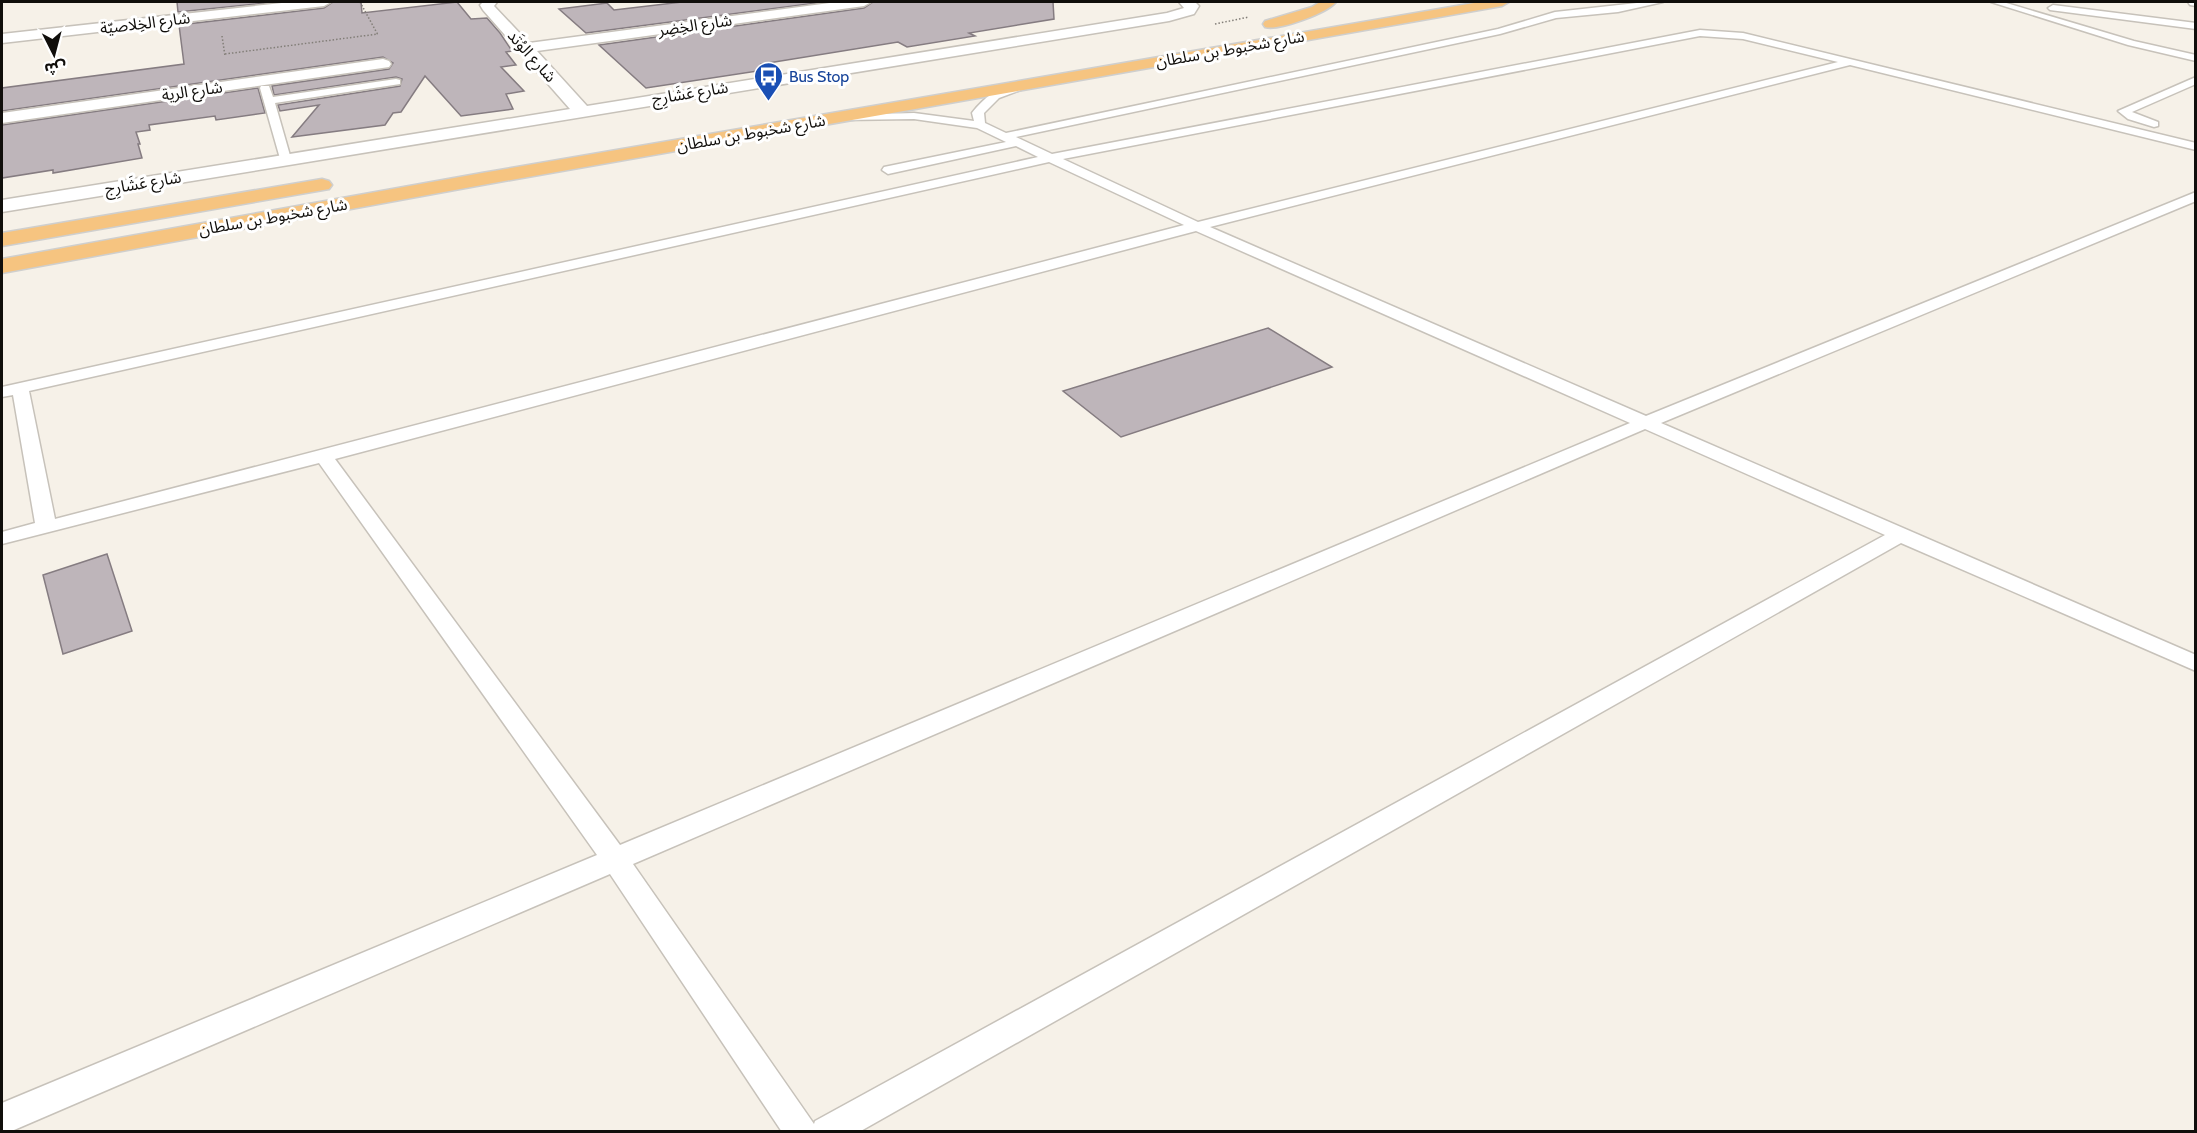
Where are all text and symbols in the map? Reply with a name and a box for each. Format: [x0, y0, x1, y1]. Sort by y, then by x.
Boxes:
street label: شارع الخِلاصيّة [99, 8, 192, 41]
street label: شارع الخِضِر [656, 10, 734, 43]
north arrow [24, 24, 84, 84]
street label: شارع الوُتَد [501, 26, 560, 88]
street label: شارع شخبوط بن سلطان [1154, 27, 1306, 74]
text: ش [44, 58, 67, 79]
bus stop icon: Bus Stop [752, 60, 784, 102]
place label: Bus Stop [789, 67, 849, 86]
street label: شارع الرية [160, 77, 224, 108]
street label: شارع عَشَارِج [650, 78, 730, 111]
street label: شارع شخبوط بن سلطان [675, 111, 827, 158]
street label: شارع عَشَارِج [103, 168, 183, 201]
street label: شارع شخبوط بن سلطان [197, 195, 349, 242]

